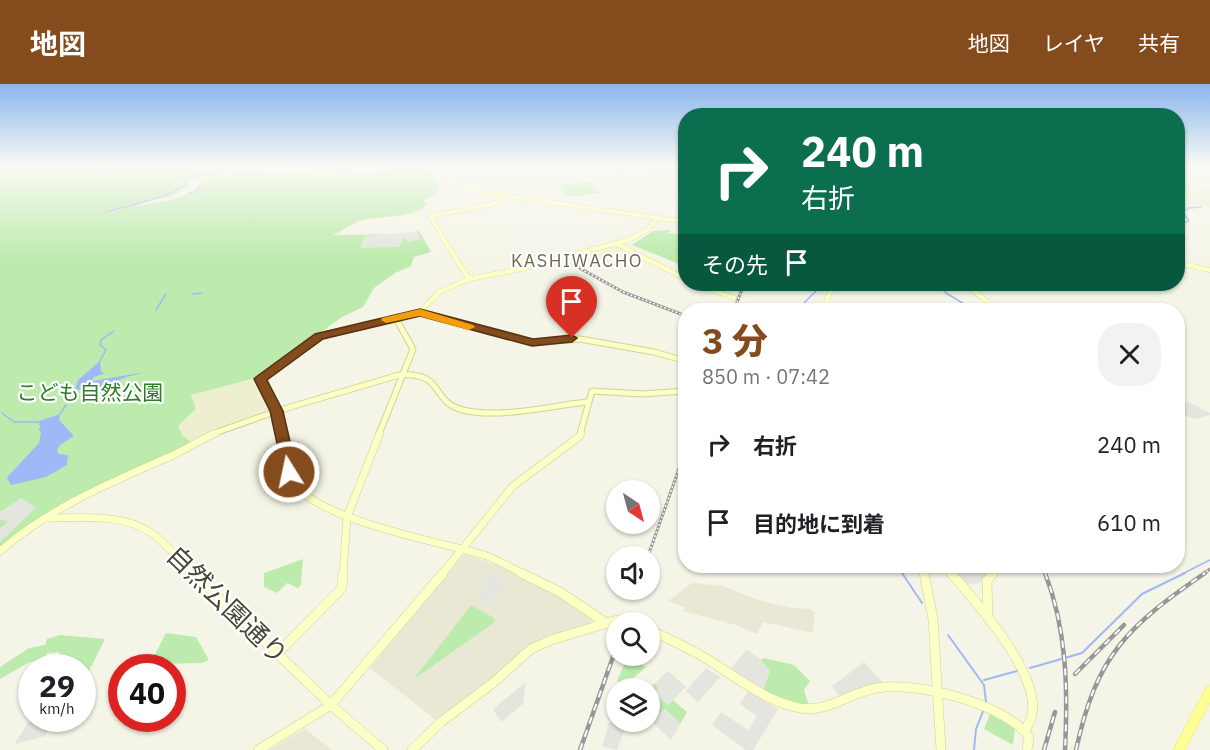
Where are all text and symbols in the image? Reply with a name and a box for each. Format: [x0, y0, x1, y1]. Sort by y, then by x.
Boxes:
text: 地図 [30, 25, 86, 62]
text: 地図 [968, 29, 1010, 57]
text: レイヤ [1043, 29, 1105, 57]
text: 共有 [1138, 29, 1180, 57]
text: 240 m [801, 124, 924, 179]
icon: right [702, 132, 780, 210]
text: 右折 [801, 180, 855, 215]
icon: arrive [780, 246, 813, 279]
district label: KASHIWACHO [511, 249, 643, 272]
text: その先 [702, 250, 768, 279]
pin [546, 276, 597, 338]
icon: arrive [555, 285, 588, 318]
text: 3 分 [702, 317, 768, 364]
button: close [1098, 323, 1161, 386]
text: 850 m · 07:42 [702, 363, 830, 390]
park label: こども自然公園 [17, 378, 164, 406]
icon: right [702, 428, 735, 461]
text: 240 m [1097, 430, 1161, 459]
text: 右折 [753, 431, 797, 460]
position arrow [257, 440, 321, 504]
north arrow [606, 480, 660, 534]
map controls [606, 480, 660, 732]
icon: arrive [702, 506, 735, 539]
text: 610 m [1097, 508, 1161, 537]
text: 目的地に到着 [753, 509, 885, 538]
street label: 自然公園通り [160, 538, 296, 671]
button: sound [606, 546, 660, 600]
button: search [606, 612, 660, 666]
speed limit sign: 40 [108, 654, 186, 732]
text: 29 [39, 666, 75, 705]
button: layers [606, 678, 660, 732]
text: km/h [39, 699, 75, 718]

